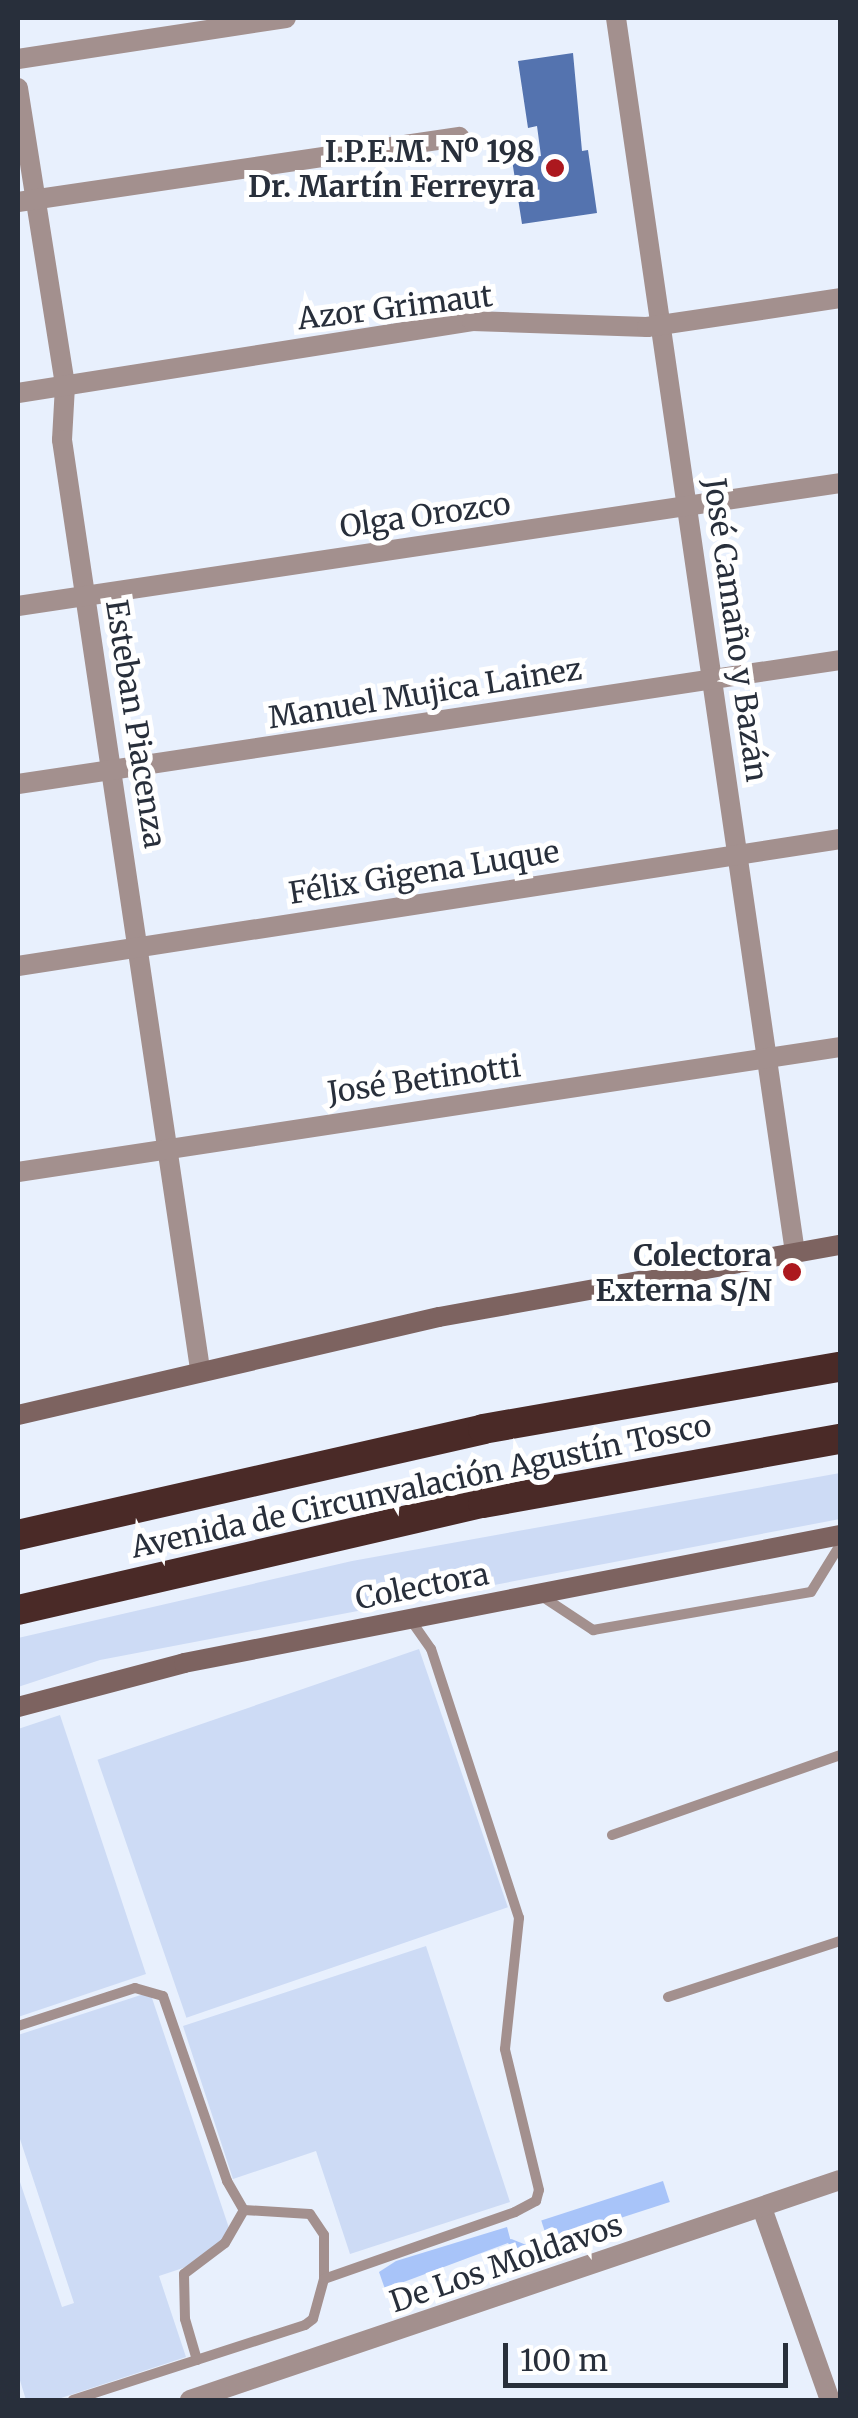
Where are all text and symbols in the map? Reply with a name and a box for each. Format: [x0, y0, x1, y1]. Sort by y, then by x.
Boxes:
place label: I.P.E.M. Nº 198 Dr. Martín Ferreyra [248, 133, 535, 204]
marker: I.P.E.M. Nº 198 Dr. Martín Ferreyra [544, 157, 566, 179]
street label: Azor Grimaut [296, 277, 494, 337]
street label: José Camaño y Bazán [697, 476, 775, 784]
street label: Olga Orozco [337, 485, 513, 545]
street label: Esteban Piacenza [99, 597, 173, 851]
street label: Manuel Mujica Lainez [266, 650, 584, 736]
street label: Félix Gigena Luque [286, 833, 562, 911]
street label: José Betinotti [325, 1048, 523, 1110]
place label: Colectora Externa S/N [596, 1237, 772, 1308]
marker: Colectora Externa S/N [781, 1261, 803, 1283]
street label: Avenida de Circunvalación Agustín Tosco [128, 1407, 714, 1565]
street label: Colectora [352, 1555, 492, 1617]
street label: De Los Moldavos [385, 2206, 627, 2320]
scale bar [508, 2323, 793, 2385]
text: 100 m [520, 2341, 608, 2379]

